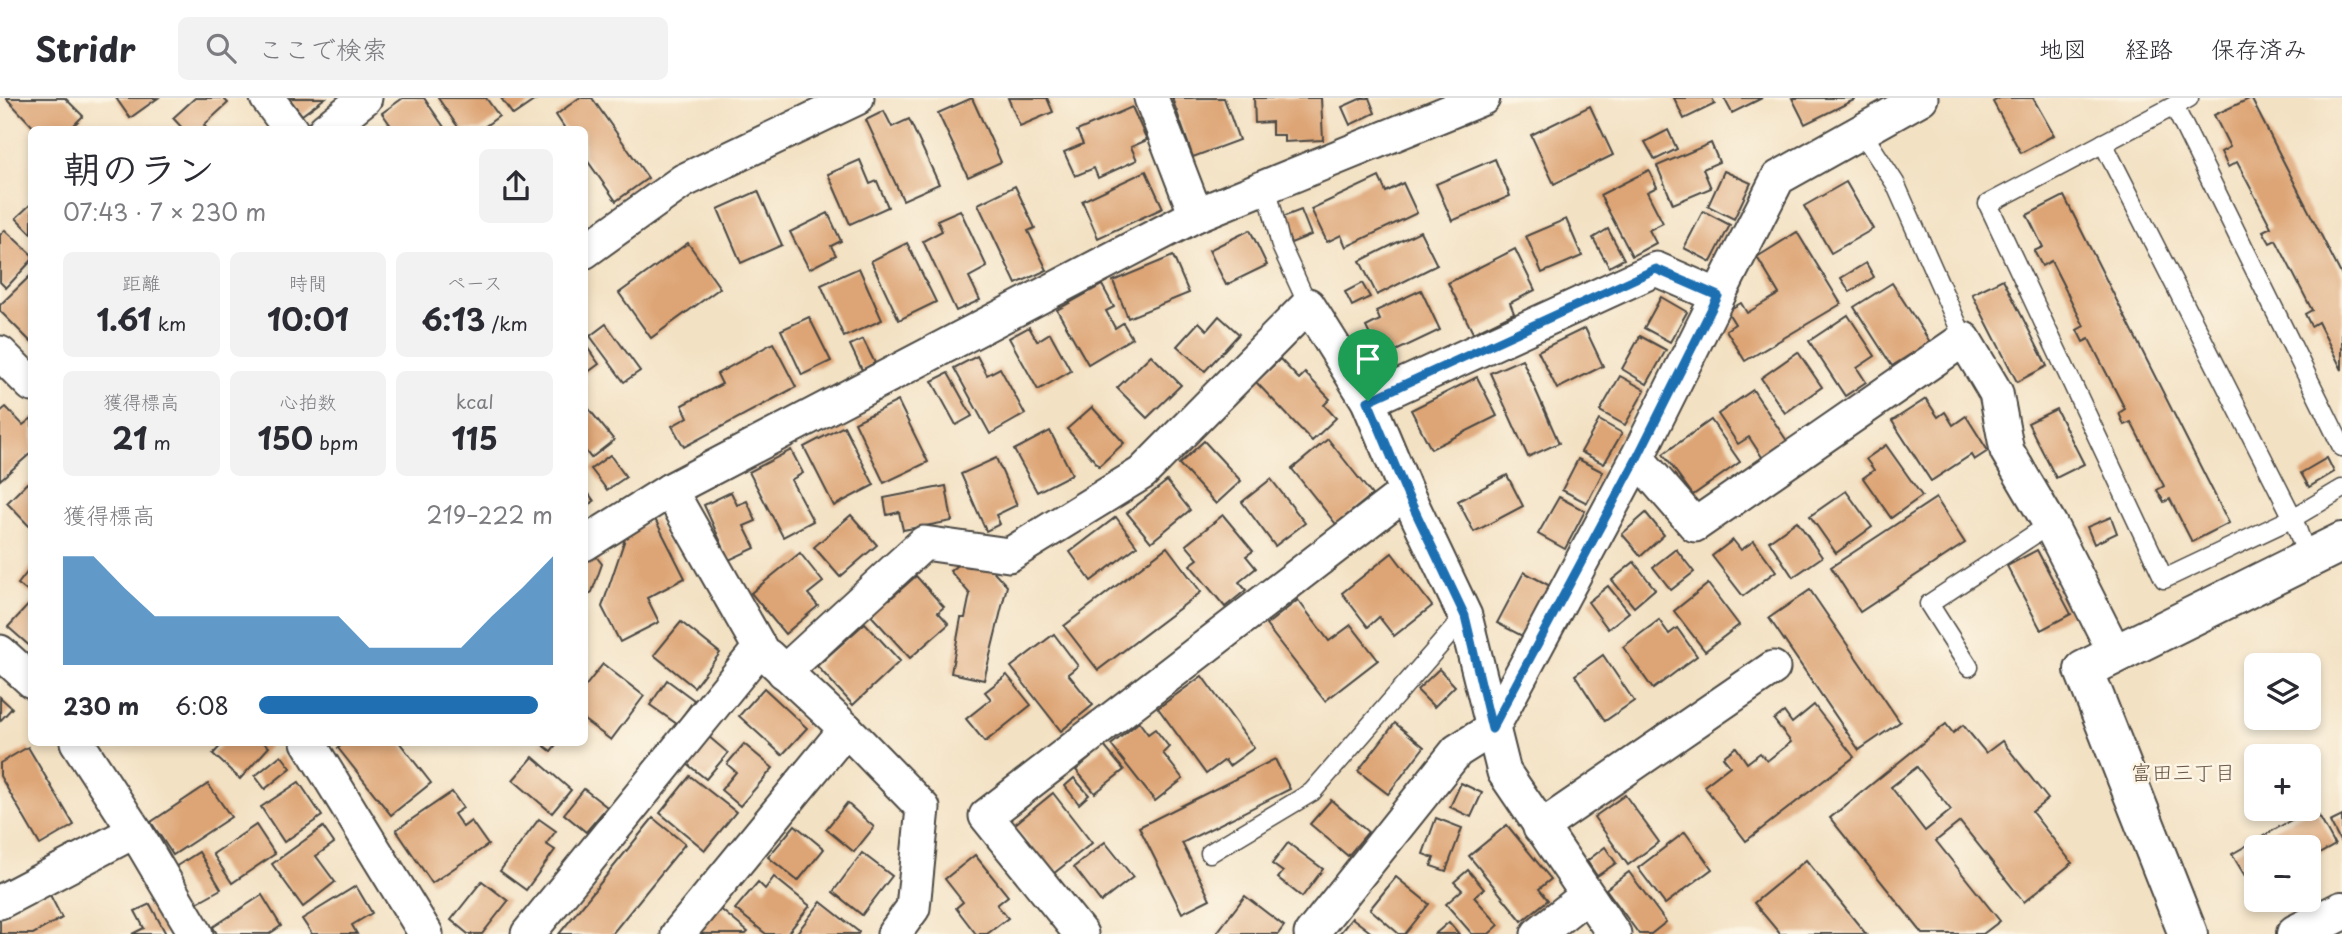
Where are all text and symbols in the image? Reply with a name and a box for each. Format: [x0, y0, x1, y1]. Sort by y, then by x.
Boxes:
search box [178, 17, 668, 80]
text: Stridr [35, 23, 136, 73]
icon: search [202, 29, 240, 67]
text: ここで検索 [258, 29, 388, 68]
text: 地図 [2039, 30, 2087, 66]
text: 経路 [2125, 30, 2173, 66]
text: 保存済み [2211, 30, 2307, 66]
text: 朝のラン [63, 139, 215, 196]
button: share [479, 149, 553, 223]
text: 07:43 · 7 × 230 m [63, 194, 266, 229]
text: 距離 [122, 268, 160, 296]
text: 時間 [289, 268, 327, 296]
text: ペース [447, 268, 503, 296]
text: 1.61 [96, 296, 152, 341]
text: 10:01 [267, 296, 349, 341]
text: 6:13 [421, 296, 485, 341]
text: km [152, 309, 186, 337]
text: /km [485, 309, 528, 337]
pin [1338, 329, 1398, 401]
icon: arrive [1349, 340, 1387, 378]
text: 獲得標高 [103, 387, 179, 415]
text: 心拍数 [279, 387, 337, 415]
text: kcal [456, 387, 494, 415]
text: 21 [112, 415, 147, 460]
text: 150 [257, 415, 313, 460]
text: 115 [451, 415, 498, 460]
text: m [147, 428, 171, 456]
text: bpm [313, 428, 359, 456]
text: 獲得標高 [63, 497, 155, 532]
text: 219–222 m [426, 497, 553, 532]
map controls [2244, 653, 2321, 912]
button: layers [2244, 653, 2321, 730]
text: 230 m [63, 688, 139, 723]
text: 6:08 [175, 688, 229, 723]
button: + [2244, 744, 2321, 821]
district label: 富田三丁目 [2131, 755, 2236, 787]
button: − [2244, 835, 2321, 912]

